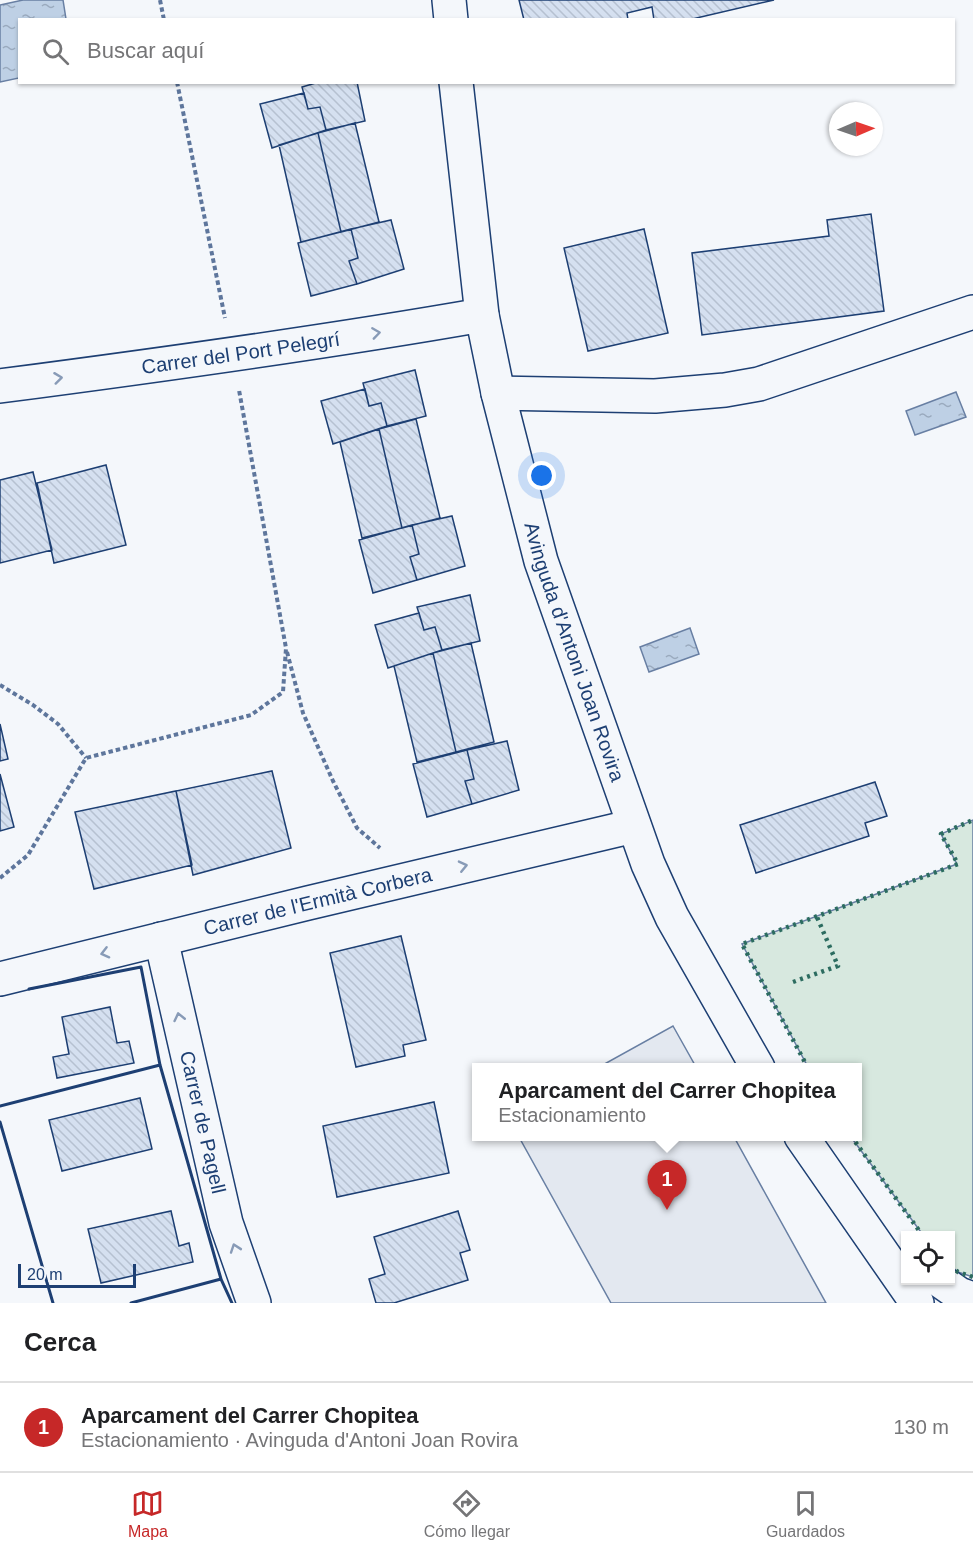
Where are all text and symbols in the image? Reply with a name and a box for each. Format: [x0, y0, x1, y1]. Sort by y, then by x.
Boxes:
search box [18, 18, 955, 84]
icon: search [39, 35, 72, 68]
text: Buscar aquí [87, 38, 204, 63]
north arrow [829, 102, 883, 156]
street label: Carrer del Port Pelegrí [140, 327, 342, 378]
one-way arrow [370, 327, 380, 340]
one-way arrow [53, 373, 63, 385]
your location [527, 461, 556, 490]
street label: Avinguda d'Antoni Joan Rovira [520, 520, 629, 785]
one-way arrow [458, 861, 468, 874]
street label: Carrer de l'Ermità Corbera [201, 863, 435, 939]
one-way arrow [100, 946, 110, 959]
one-way arrow [174, 1013, 187, 1023]
street label: Carrer de Pagell [176, 1049, 230, 1196]
popup [472, 1063, 862, 1141]
text: Aparcament del Carrer Chopitea [498, 1078, 836, 1103]
text: Estacionamiento [498, 1104, 646, 1126]
pin: 1 [648, 1160, 686, 1210]
map controls [901, 1231, 955, 1285]
button: locate [901, 1231, 955, 1285]
one-way arrow [230, 1243, 242, 1254]
scale bar [18, 1261, 136, 1288]
text: 20 m [27, 1266, 63, 1283]
text: Cerca [24, 1327, 96, 1357]
text: Aparcament del Carrer Chopitea [81, 1403, 418, 1428]
text: 1 [38, 1416, 49, 1438]
text: 130 m [893, 1416, 949, 1438]
text: Estacionamiento · Avinguda d'Antoni Joan Rovira [81, 1429, 518, 1451]
tab: Mapa [128, 1487, 168, 1541]
tab: Cómo llegar [424, 1487, 510, 1541]
tab: Guardados [766, 1487, 845, 1541]

